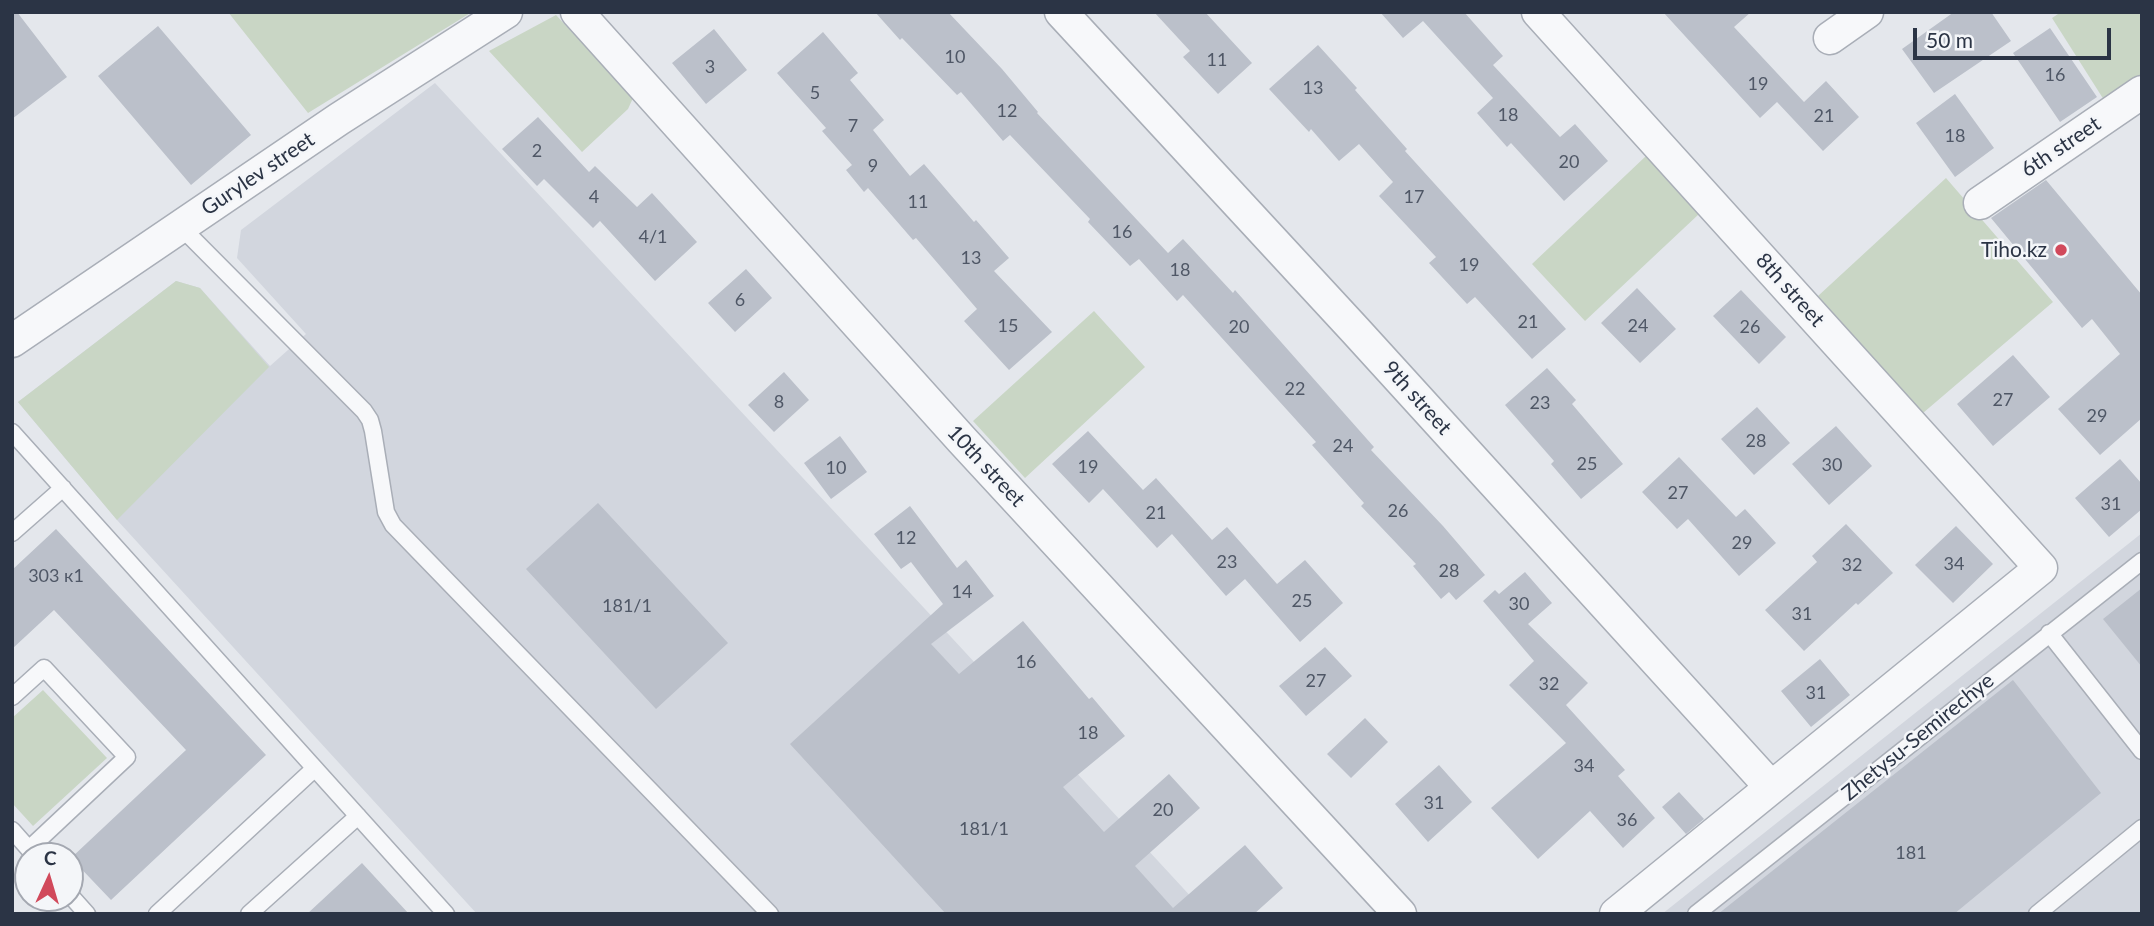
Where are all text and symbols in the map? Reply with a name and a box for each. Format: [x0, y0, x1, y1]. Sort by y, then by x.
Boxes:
scale bar [1916, 14, 2114, 58]
text: 50 m [1926, 27, 1973, 52]
house number: 10 [945, 46, 965, 68]
house number: 11 [1207, 49, 1227, 71]
house number: 3 [705, 56, 715, 78]
house number: 16 [2045, 64, 2065, 86]
house number: 19 [1748, 73, 1768, 95]
house number: 13 [1303, 77, 1323, 99]
house number: 5 [810, 82, 820, 104]
house number: 12 [997, 100, 1017, 122]
house number: 18 [1498, 104, 1518, 126]
house number: 21 [1814, 105, 1834, 127]
street label: 6th street [2017, 111, 2105, 183]
house number: 7 [848, 115, 858, 137]
house number: 18 [1945, 125, 1965, 147]
street label: Gurylev street [197, 127, 319, 221]
house number: 2 [532, 140, 542, 162]
house number: 20 [1559, 151, 1579, 173]
house number: 9 [868, 155, 878, 177]
house number: 4 [589, 186, 599, 208]
house number: 17 [1404, 186, 1424, 208]
house number: 11 [908, 191, 928, 213]
house number: 16 [1112, 221, 1132, 243]
house number: 4/1 [638, 226, 668, 248]
place label: Tiho.kz [1981, 237, 2047, 263]
marker: Tiho.kz [2053, 242, 2069, 258]
house number: 13 [961, 247, 981, 269]
street label: 8th street [1750, 248, 1830, 332]
house number: 19 [1459, 254, 1479, 276]
house number: 18 [1170, 259, 1190, 281]
house number: 6 [735, 289, 745, 311]
house number: 21 [1518, 311, 1538, 333]
house number: 15 [998, 315, 1018, 337]
house number: 24 [1628, 315, 1648, 337]
house number: 20 [1229, 316, 1249, 338]
house number: 26 [1740, 316, 1760, 338]
street label: 9th street [1377, 356, 1457, 440]
house number: 22 [1285, 378, 1305, 400]
house number: 27 [1993, 389, 2013, 411]
house number: 8 [774, 391, 784, 413]
house number: 23 [1530, 392, 1550, 414]
house number: 29 [2087, 405, 2107, 427]
street label: 10th street [942, 420, 1030, 512]
house number: 28 [1746, 430, 1766, 452]
house number: 24 [1333, 435, 1353, 457]
house number: 25 [1577, 453, 1597, 475]
house number: 30 [1822, 454, 1842, 476]
house number: 19 [1078, 456, 1098, 478]
house number: 10 [826, 457, 846, 479]
house number: 27 [1668, 482, 1688, 504]
house number: 31 [2101, 493, 2121, 515]
house number: 26 [1388, 500, 1408, 522]
house number: 21 [1146, 502, 1166, 524]
house number: 12 [896, 527, 916, 549]
house number: 29 [1732, 532, 1752, 554]
house number: 23 [1217, 551, 1237, 573]
house number: 34 [1944, 553, 1964, 575]
house number: 32 [1842, 554, 1862, 576]
house number: 28 [1439, 560, 1459, 582]
house number: 303 к1 [28, 565, 84, 587]
house number: 14 [952, 581, 972, 603]
house number: 25 [1292, 590, 1312, 612]
house number: 30 [1509, 593, 1529, 615]
house number: 181/1 [602, 595, 652, 617]
house number: 31 [1792, 603, 1812, 625]
house number: 16 [1016, 651, 1036, 673]
street label: Zhetysu-Semirechye [1837, 668, 1999, 806]
house number: 27 [1306, 670, 1326, 692]
house number: 32 [1539, 673, 1559, 695]
house number: 31 [1806, 682, 1826, 704]
house number: 18 [1078, 722, 1098, 744]
house number: 34 [1574, 755, 1594, 777]
house number: 31 [1424, 792, 1444, 814]
house number: 20 [1153, 799, 1173, 821]
house number: 36 [1617, 809, 1637, 831]
house number: 181/1 [959, 818, 1009, 840]
north arrow [14, 842, 84, 912]
house number: 181 [1895, 842, 1927, 864]
text: С [43, 846, 57, 869]

